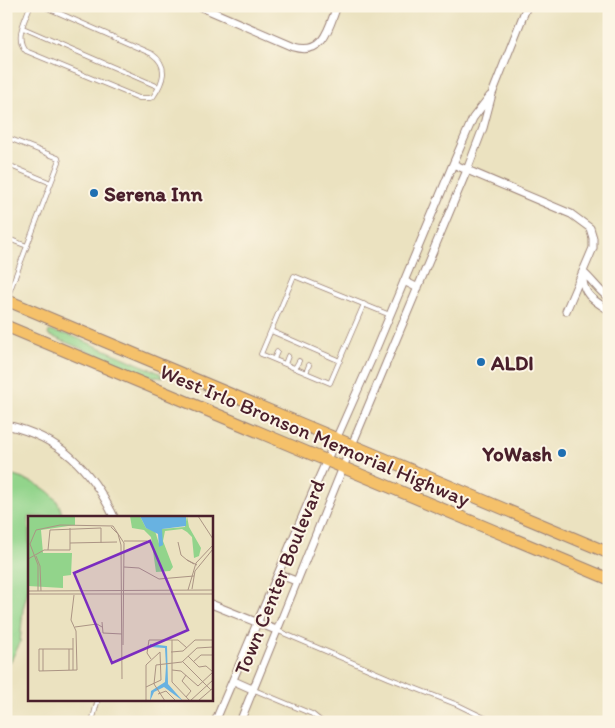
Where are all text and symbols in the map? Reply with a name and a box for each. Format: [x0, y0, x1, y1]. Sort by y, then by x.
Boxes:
place label: Serena Inn [104, 181, 203, 206]
marker: Serena Inn [88, 187, 100, 199]
place label: ALDI [490, 350, 534, 375]
marker: ALDI [475, 356, 487, 368]
street label: West Irlo Bronson Memorial Highway [156, 358, 474, 512]
place label: YoWash [481, 441, 552, 466]
marker: YoWash [556, 447, 568, 459]
street label: Town Center Boulevard [228, 475, 330, 678]
inset map [28, 516, 212, 700]

